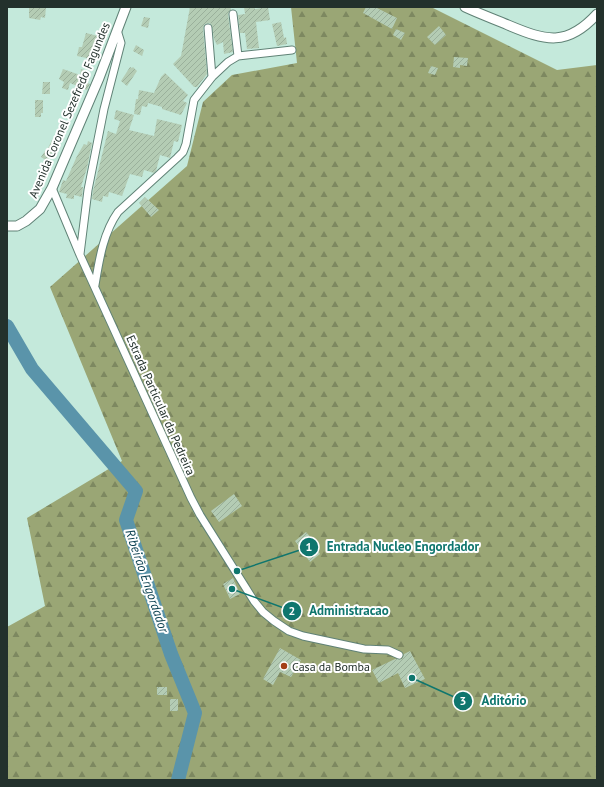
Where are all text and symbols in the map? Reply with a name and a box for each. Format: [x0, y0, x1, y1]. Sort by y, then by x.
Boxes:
street label: Avenida Coronel Sezefredo Fagundes [25, 20, 113, 200]
street label: Estrada Particular da Pedreira [123, 333, 199, 477]
water label: Ribeirão Engordador [121, 527, 173, 636]
callout: Entrada Nucleo Engordador [299, 534, 487, 559]
text: Entrada Nucleo Engordador [327, 538, 480, 555]
text: 1 [306, 539, 312, 554]
callout: Administracao [282, 598, 397, 623]
text: Administracao [309, 602, 389, 619]
text: 2 [289, 603, 295, 618]
place label: Casa da Bomba [292, 659, 370, 674]
marker: Casa da Bomba [279, 661, 289, 671]
callout: Aditório [453, 688, 534, 713]
text: Aditório [482, 692, 526, 709]
text: 3 [460, 693, 466, 708]

